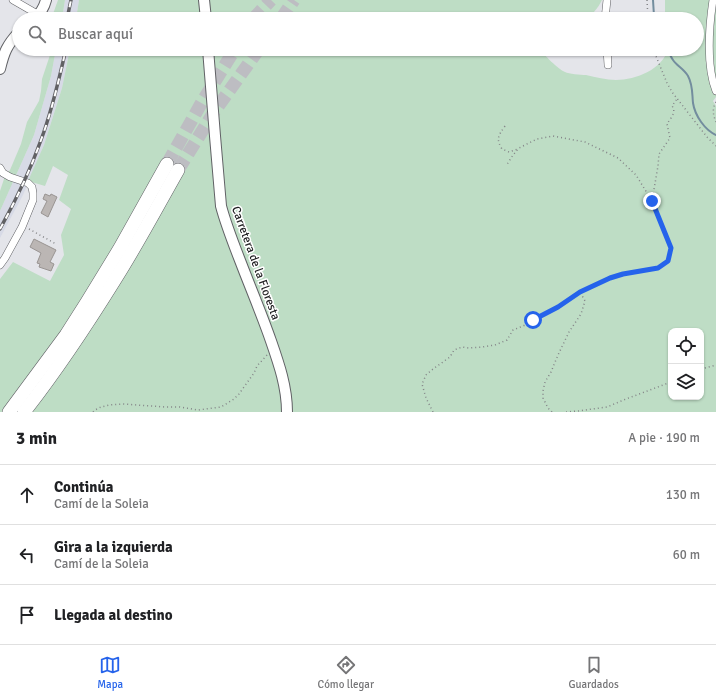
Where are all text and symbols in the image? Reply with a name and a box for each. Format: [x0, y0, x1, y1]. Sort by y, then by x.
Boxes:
search box [12, 12, 704, 56]
icon: search [26, 23, 48, 45]
text: Buscar aquí [58, 25, 133, 43]
route end [643, 192, 661, 210]
street label: Carretera de la Floresta [228, 204, 283, 322]
route start [524, 311, 542, 329]
map controls [668, 328, 704, 400]
button: locate [668, 328, 704, 364]
button: layers [668, 364, 704, 400]
text: 3 min [16, 428, 57, 449]
text: A pie · 190 m [628, 430, 700, 446]
text: Continúa [54, 478, 113, 496]
icon: ahead [16, 484, 38, 506]
text: 130 m [666, 487, 700, 503]
text: Camí de la Soleia [54, 496, 149, 512]
text: Gira a la izquierda [54, 538, 173, 556]
icon: left [16, 544, 38, 566]
text: 60 m [673, 547, 700, 563]
text: Camí de la Soleia [54, 556, 149, 572]
icon: arrive [16, 604, 38, 626]
text: Llegada al destino [54, 606, 173, 624]
tab: Mapa [97, 654, 123, 691]
tab: Cómo llegar [318, 654, 374, 691]
tab: Guardados [568, 654, 619, 691]

